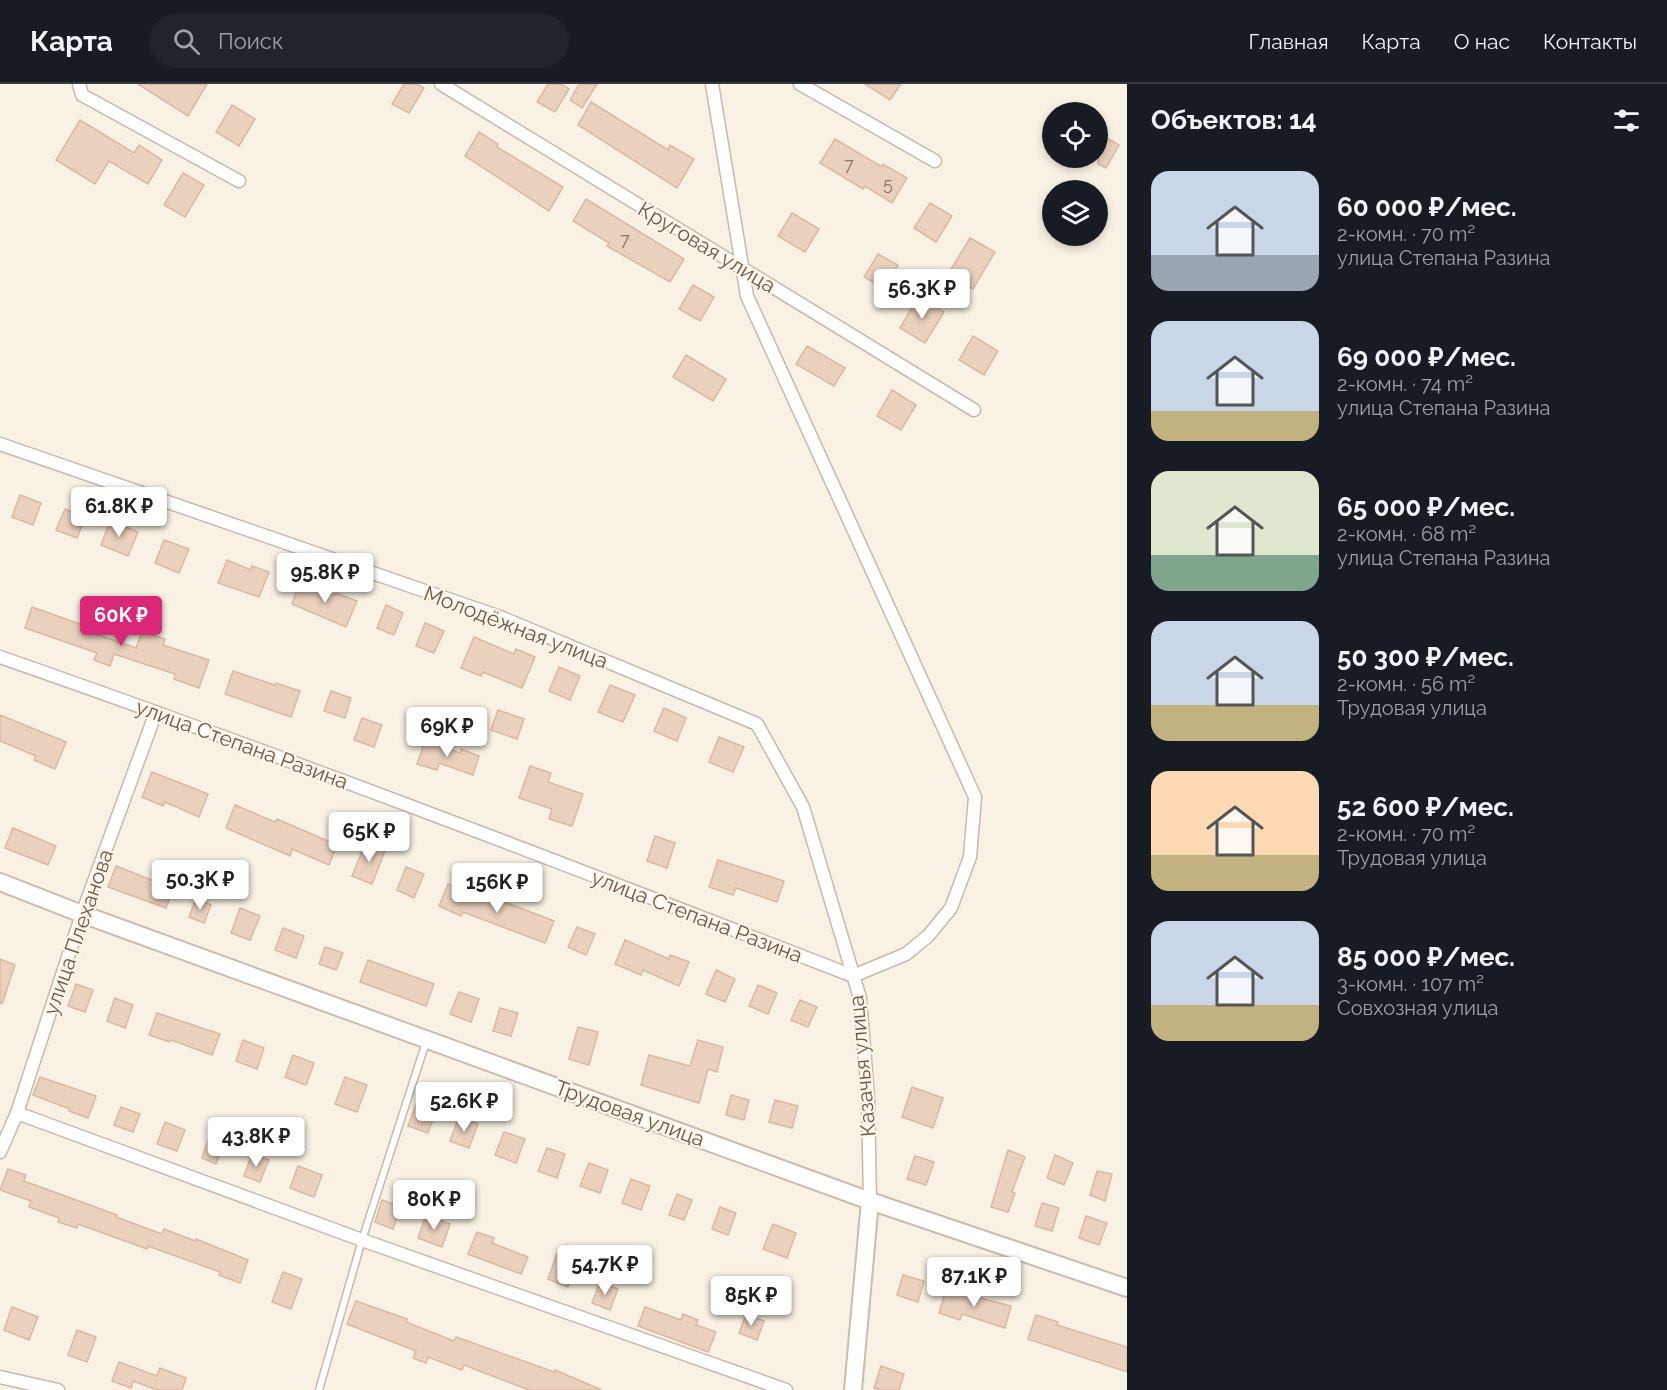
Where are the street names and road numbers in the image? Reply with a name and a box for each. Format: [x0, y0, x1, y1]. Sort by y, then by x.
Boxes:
street label: Круговая улица [634, 196, 780, 298]
street label: Молодёжная улица [420, 580, 612, 674]
street label: улица Степана Разина [132, 694, 352, 794]
street label: улица Плеханова [38, 846, 118, 1018]
street label: улица Степана Разина [588, 864, 806, 968]
street label: Казачья улица [843, 994, 881, 1138]
street label: Трудовая улица [552, 1074, 708, 1152]

